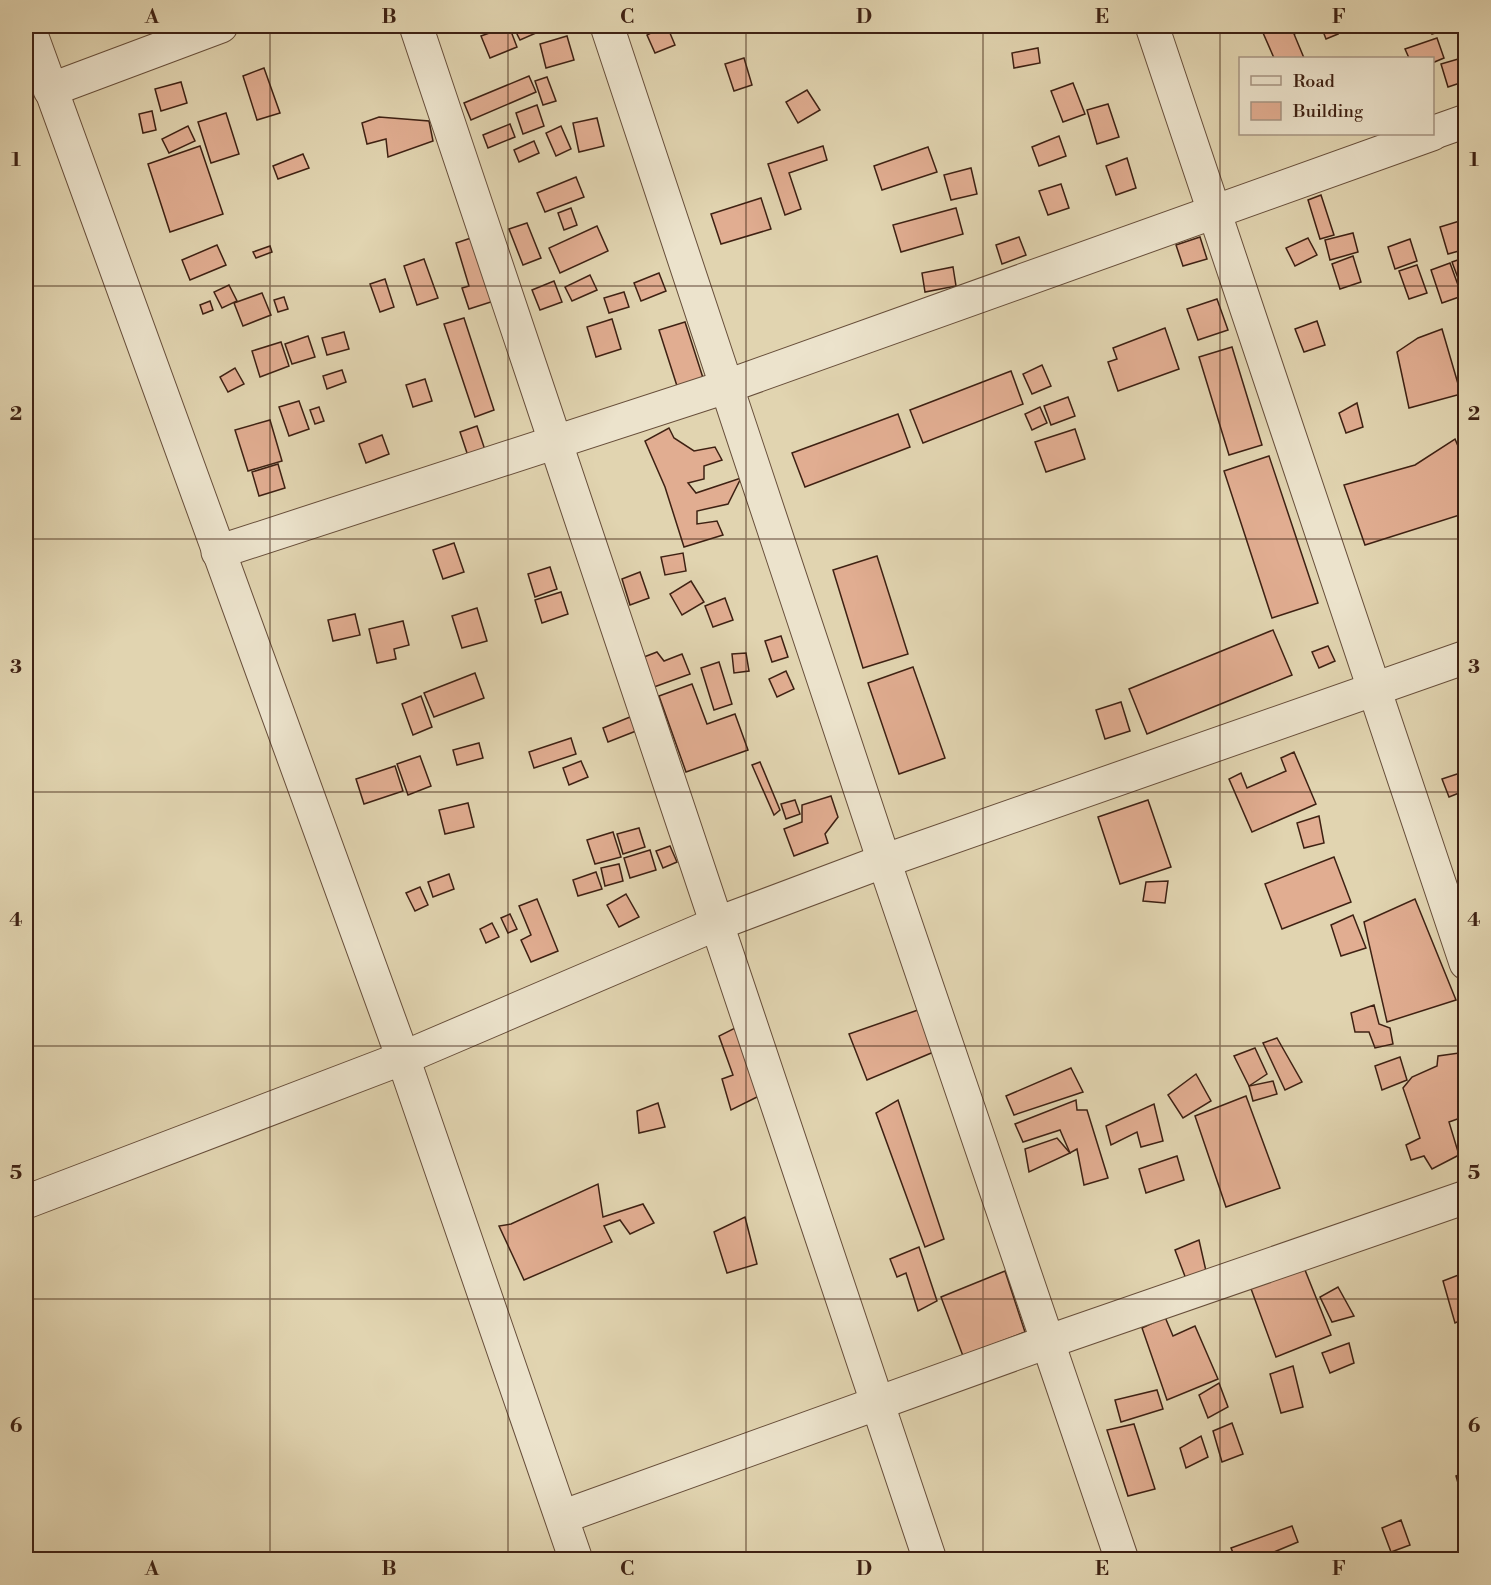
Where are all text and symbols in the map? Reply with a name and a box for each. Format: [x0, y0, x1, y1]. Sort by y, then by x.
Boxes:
text: A [144, 5, 160, 30]
text: B [381, 5, 397, 30]
text: C [620, 5, 634, 30]
text: D [856, 5, 872, 30]
text: E [1095, 5, 1109, 30]
text: F [1332, 5, 1346, 30]
legend [1239, 57, 1434, 135]
text: Road [1293, 70, 1336, 93]
text: Building [1292, 100, 1364, 123]
text: 1 [11, 148, 21, 173]
text: 1 [1469, 148, 1479, 173]
text: 2 [10, 402, 22, 427]
text: 2 [1468, 402, 1480, 427]
text: 3 [10, 655, 22, 680]
text: 3 [1468, 655, 1480, 680]
text: 4 [9, 908, 23, 933]
text: 4 [1467, 908, 1481, 933]
text: 5 [10, 1161, 22, 1186]
text: 5 [1468, 1161, 1480, 1186]
text: 6 [10, 1414, 23, 1439]
text: 6 [1468, 1414, 1481, 1439]
text: A [144, 1557, 160, 1582]
text: B [381, 1557, 397, 1582]
text: C [620, 1557, 634, 1582]
text: D [856, 1557, 872, 1582]
text: E [1095, 1557, 1109, 1582]
text: F [1332, 1557, 1346, 1582]

